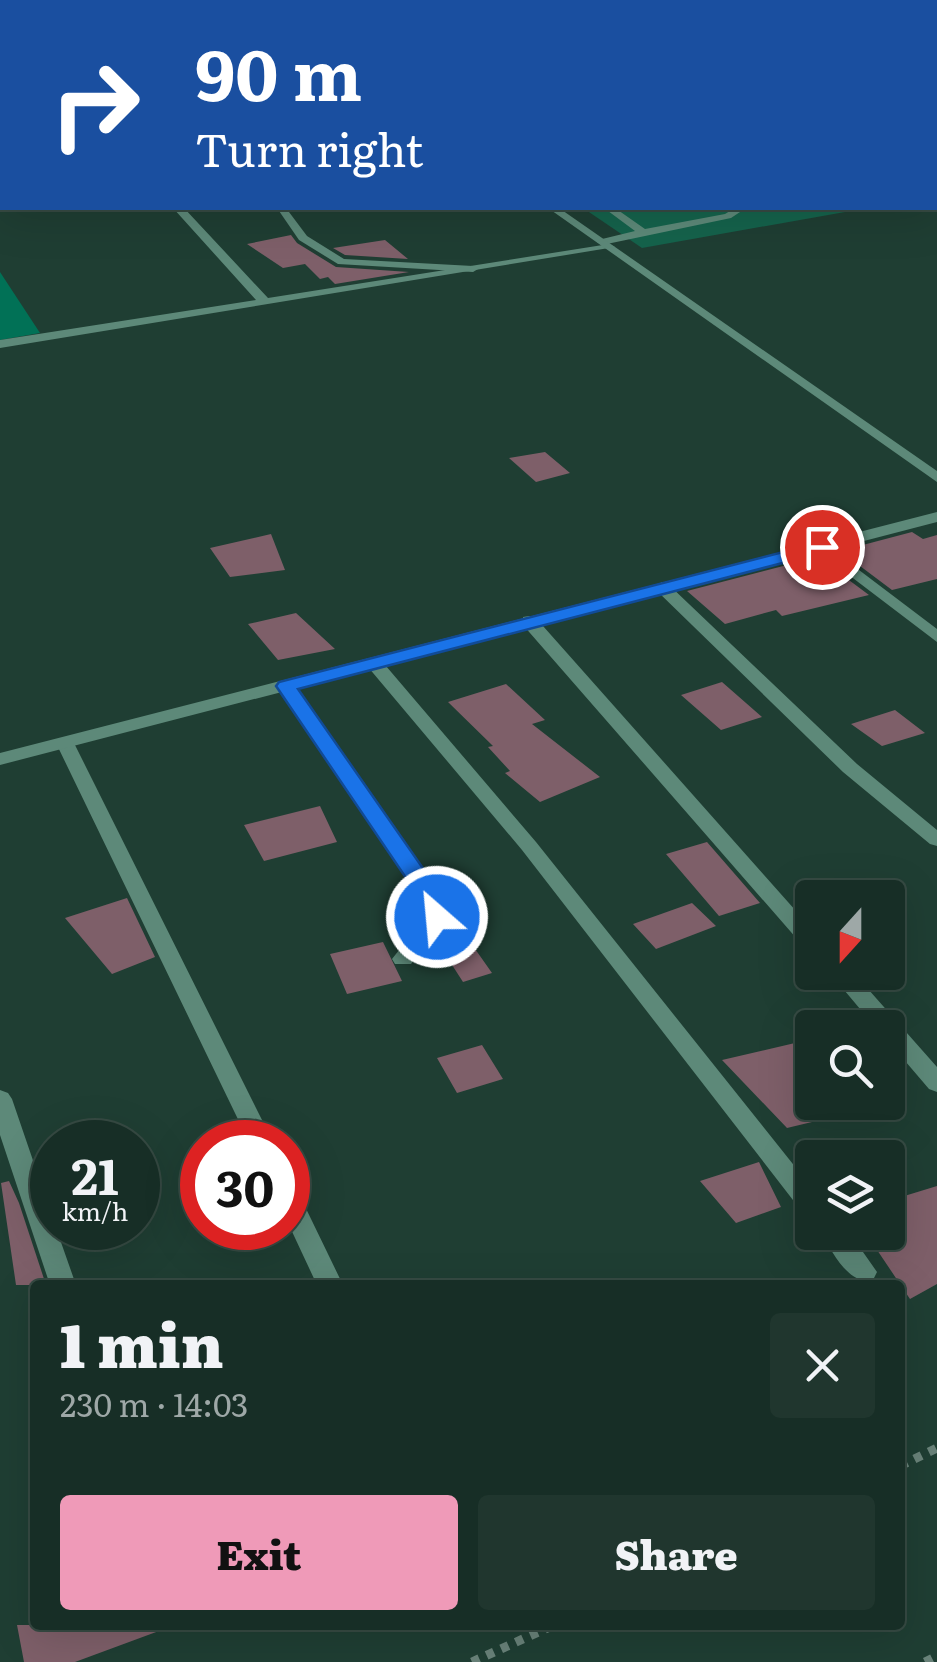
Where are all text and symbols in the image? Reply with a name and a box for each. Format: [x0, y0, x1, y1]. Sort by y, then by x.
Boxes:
text: 90 m [195, 19, 362, 123]
icon: right [30, 40, 160, 170]
text: Turn right [195, 114, 423, 181]
pin [780, 505, 865, 590]
icon: arrive [795, 520, 850, 575]
position arrow [385, 865, 489, 969]
north arrow [795, 880, 905, 990]
map controls [795, 880, 905, 1250]
button: search [795, 1010, 905, 1120]
speed limit sign: 30 [180, 1120, 310, 1250]
text: 21 [71, 1136, 119, 1210]
button: layers [795, 1140, 905, 1250]
text: km/h [62, 1192, 128, 1229]
text: 1 min [60, 1297, 224, 1386]
button: close [770, 1313, 875, 1418]
text: 230 m · 14:03 [60, 1379, 248, 1427]
button: Exit [60, 1495, 458, 1610]
button: Share [478, 1495, 875, 1610]

